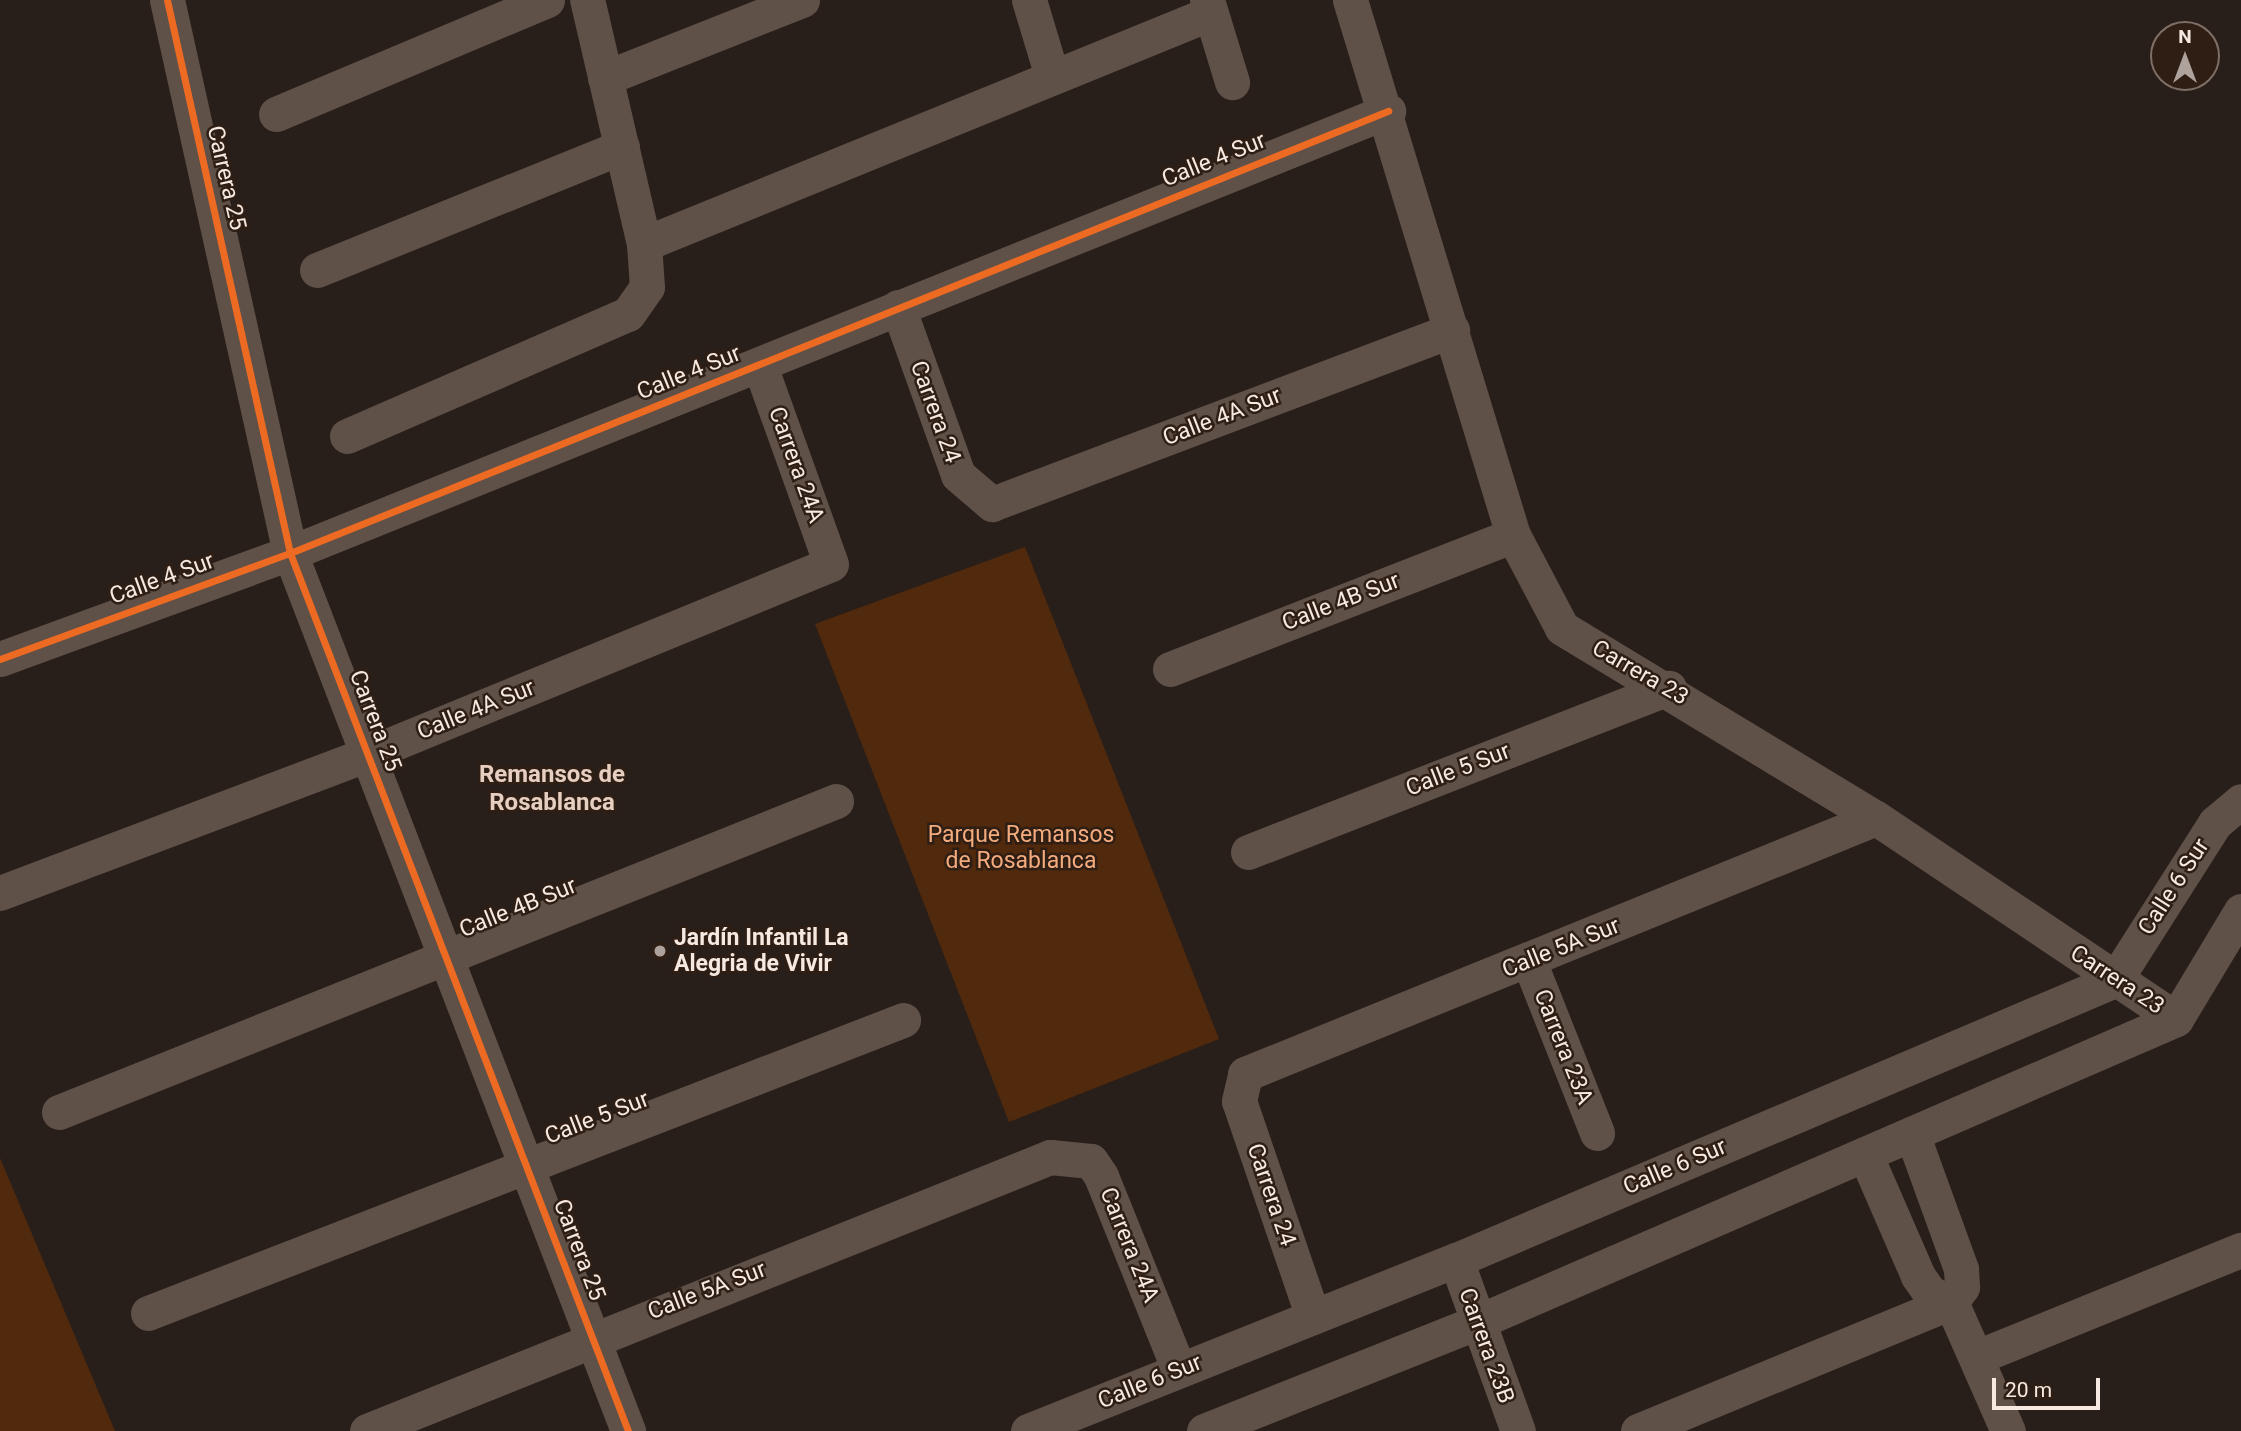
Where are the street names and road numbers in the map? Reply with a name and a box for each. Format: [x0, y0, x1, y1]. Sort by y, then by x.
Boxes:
street label: Carrera 25 [201, 123, 251, 233]
street label: Calle 4 Sur [1158, 127, 1270, 193]
street label: Calle 4 Sur [633, 340, 745, 406]
street label: Carrera 24 [904, 357, 966, 467]
street label: Calle 4A Sur [1159, 382, 1285, 452]
street label: Carrera 24A [762, 403, 830, 527]
street label: Calle 4 Sur [106, 547, 218, 611]
street label: Calle 4B Sur [1278, 567, 1404, 637]
street label: Carrera 23 [1587, 634, 1693, 712]
street label: Carrera 25 [343, 666, 407, 776]
street label: Calle 4A Sur [413, 674, 539, 746]
street label: Calle 5 Sur [1402, 738, 1514, 802]
street label: Calle 6 Sur [2133, 834, 2215, 940]
street label: Calle 4B Sur [456, 872, 580, 944]
street label: Calle 5A Sur [1498, 912, 1624, 984]
street label: Carrera 23 [2065, 939, 2169, 1021]
street label: Carrera 23A [1527, 986, 1599, 1108]
street label: Calle 5 Sur [541, 1086, 653, 1150]
street label: Calle 6 Sur [1619, 1133, 1731, 1201]
street label: Carrera 24 [1241, 1140, 1301, 1250]
street label: Carrera 24A [1093, 1184, 1165, 1306]
street label: Carrera 25 [547, 1195, 611, 1305]
street label: Calle 5A Sur [644, 1256, 770, 1326]
street label: Carrera 23B [1452, 1285, 1520, 1407]
street label: Calle 6 Sur [1094, 1349, 1206, 1415]

